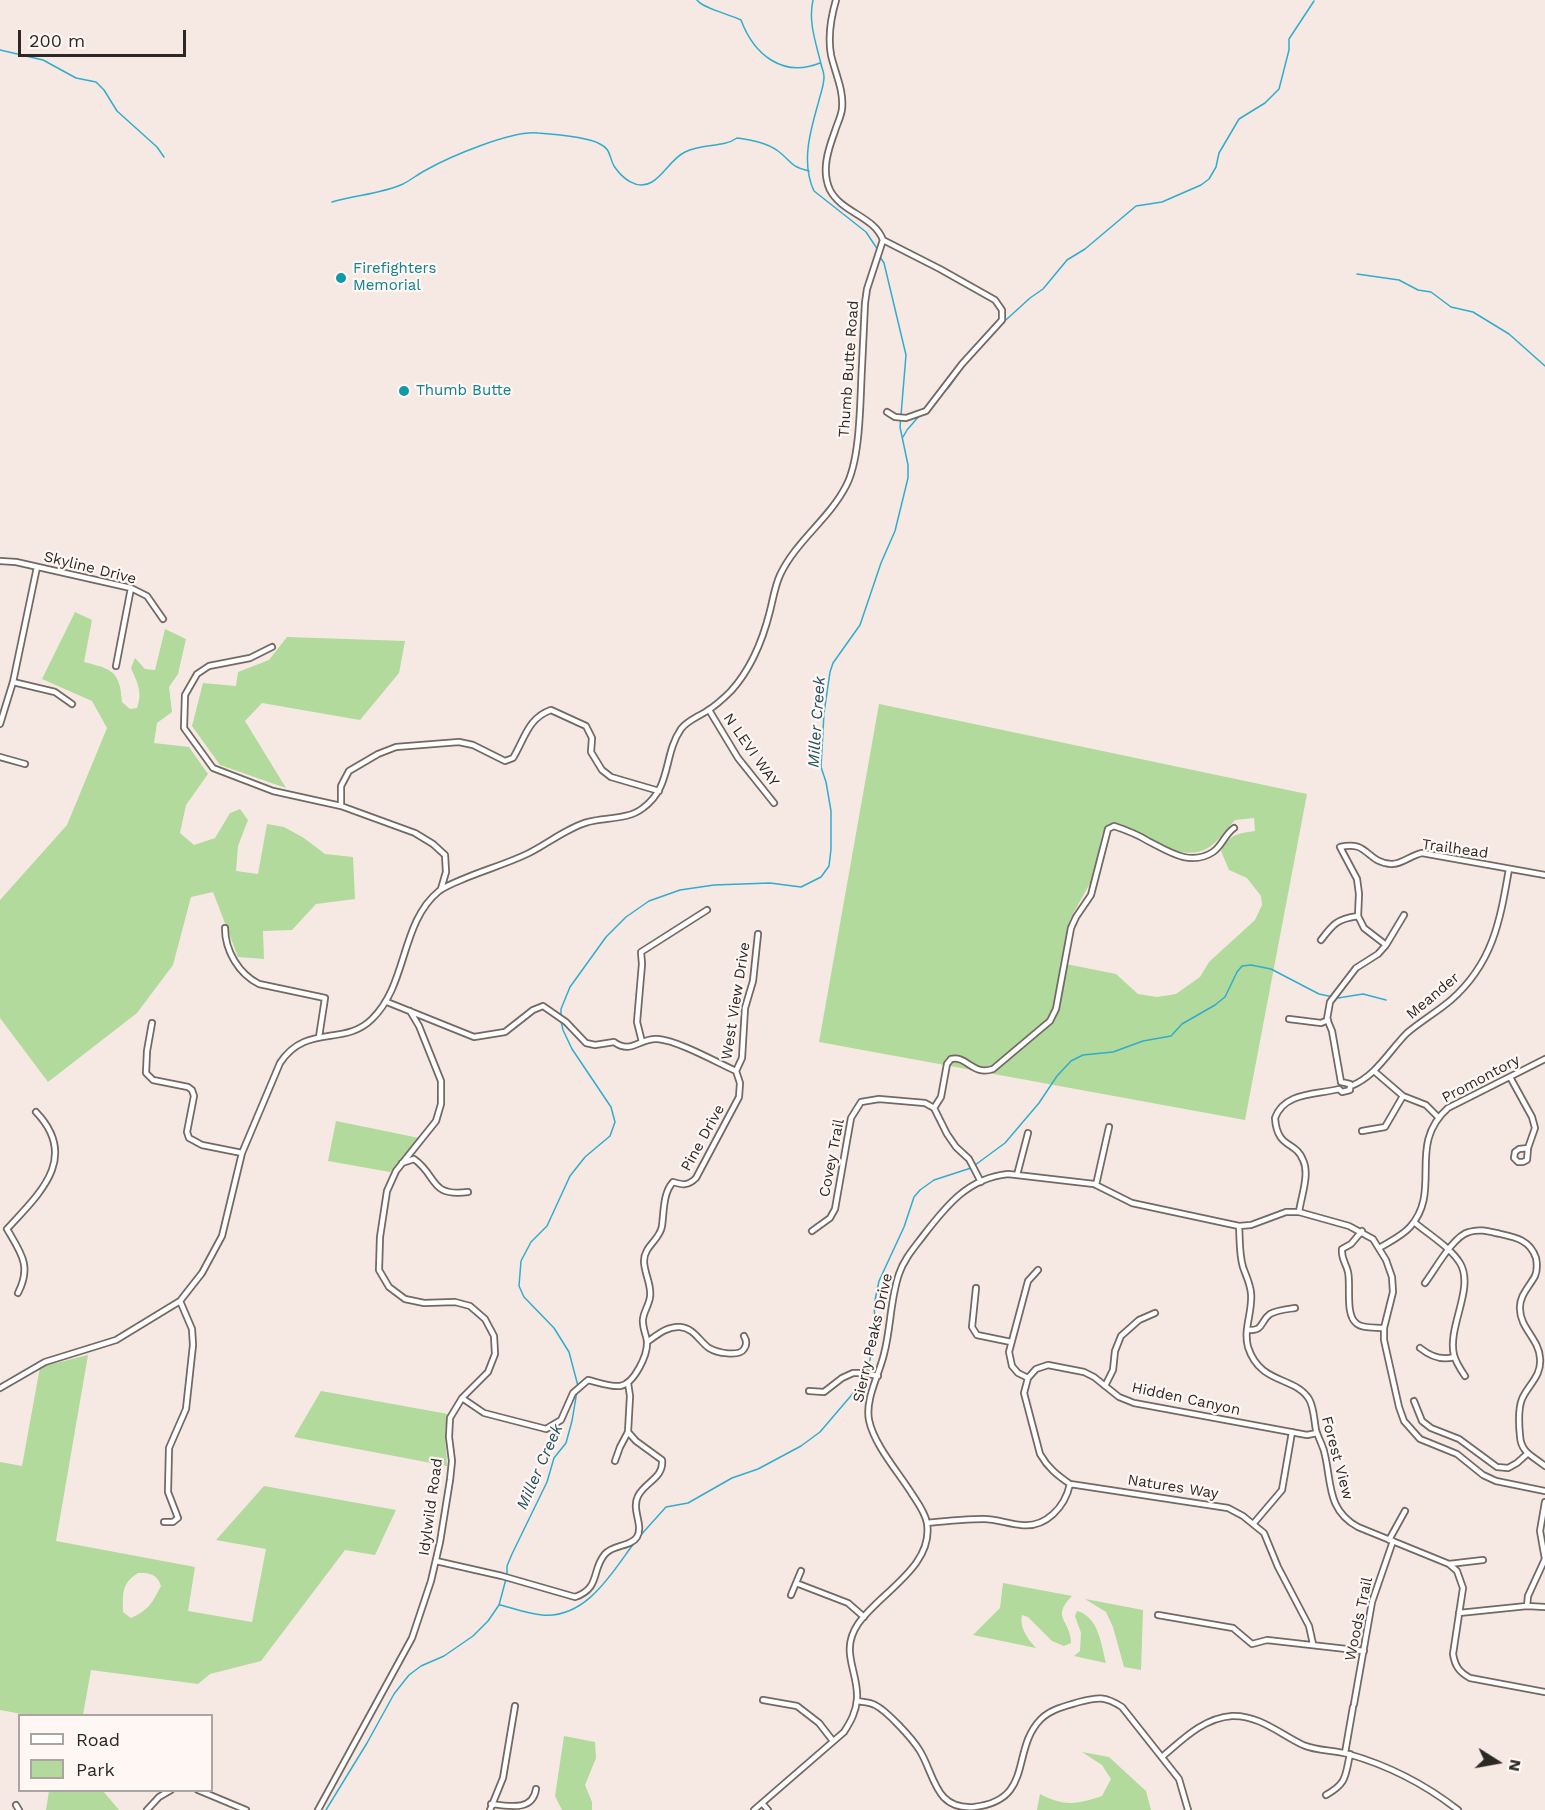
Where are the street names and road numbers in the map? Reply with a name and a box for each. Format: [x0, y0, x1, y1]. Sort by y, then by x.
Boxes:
street label: Thumb Butte Road [835, 300, 863, 438]
street label: Skyline Drive [42, 548, 138, 588]
street label: N LEVI WAY [719, 710, 783, 790]
street label: Trailhead [1421, 835, 1489, 863]
street label: West View Drive [718, 941, 754, 1061]
street label: Meander [1403, 969, 1463, 1023]
street label: Promontory [1439, 1051, 1523, 1107]
street label: Pine Drive [677, 1101, 729, 1175]
street label: Covey Trail [816, 1117, 848, 1199]
street label: Sierry Peaks Drive [849, 1272, 897, 1404]
street label: Hidden Canyon [1130, 1379, 1242, 1419]
street label: Forest View [1317, 1414, 1357, 1502]
street label: Idylwild Road [415, 1457, 447, 1557]
street label: Natures Way [1126, 1471, 1220, 1503]
street label: Woods Trail [1341, 1575, 1377, 1663]

